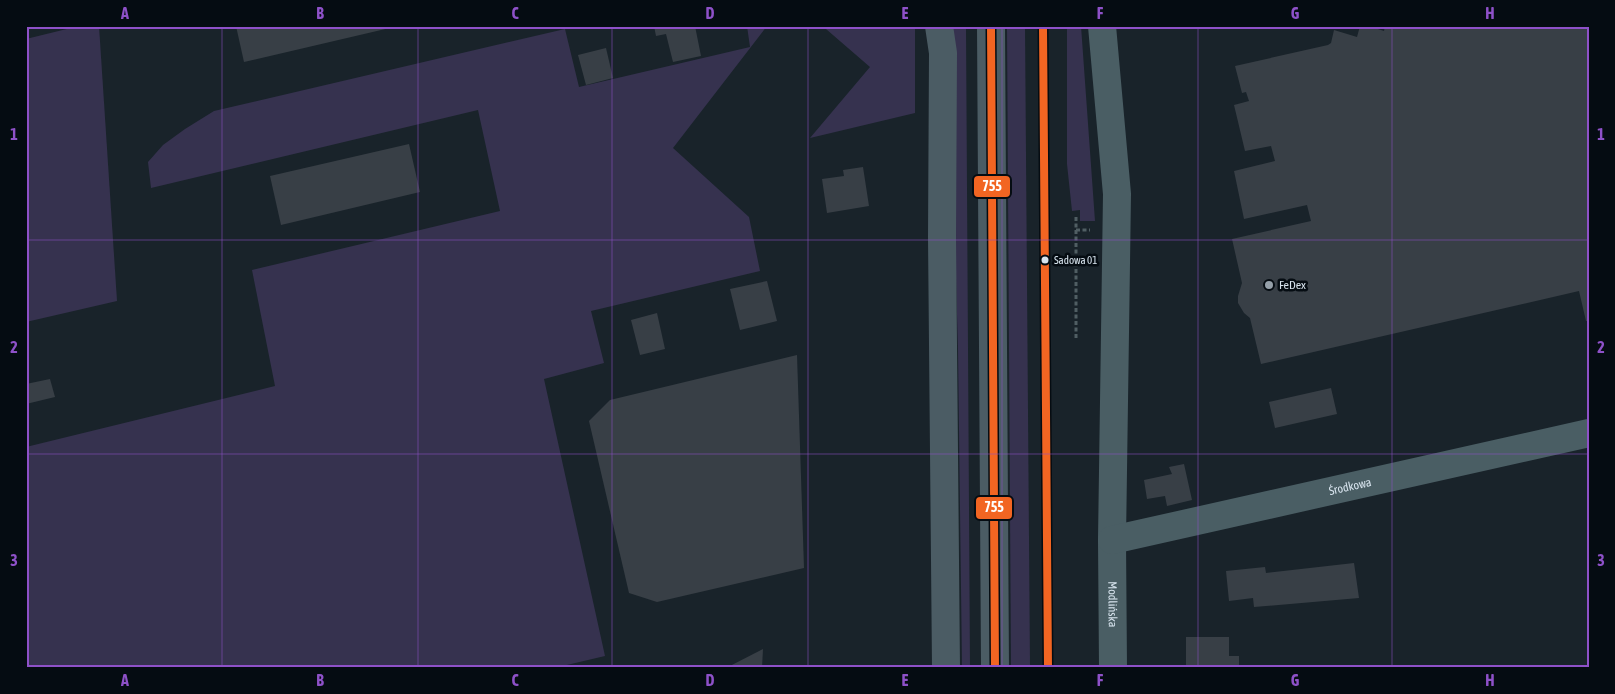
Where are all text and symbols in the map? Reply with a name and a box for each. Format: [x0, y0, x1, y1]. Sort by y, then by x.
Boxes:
text: A [120, 4, 129, 22]
text: B [316, 4, 324, 22]
text: C [511, 4, 519, 22]
text: D [706, 4, 715, 22]
text: E [902, 4, 909, 22]
text: F [1097, 4, 1104, 22]
text: G [1291, 4, 1300, 22]
text: H [1485, 4, 1495, 22]
text: 1 [10, 125, 18, 143]
text: 1 [1597, 125, 1605, 143]
line badge: 755 [973, 175, 1011, 198]
text: 755 [982, 178, 1002, 194]
place label: Sadowa 01 [1054, 254, 1097, 266]
marker: Sadowa 01 [1040, 255, 1050, 265]
place label: FeDex [1279, 278, 1306, 292]
marker: FeDex [1263, 279, 1275, 291]
text: 2 [10, 338, 18, 356]
text: 2 [1597, 338, 1605, 356]
street label: Środkowa [1327, 475, 1373, 498]
line badge: 755 [975, 496, 1013, 520]
text: 755 [984, 499, 1004, 515]
text: 3 [10, 551, 18, 569]
text: 3 [1597, 551, 1605, 569]
street label: Modlińska [1105, 581, 1120, 627]
text: A [120, 671, 129, 689]
text: B [316, 671, 324, 689]
text: C [511, 671, 519, 689]
text: D [706, 671, 715, 689]
text: E [902, 671, 909, 689]
text: F [1097, 671, 1104, 689]
text: G [1291, 671, 1300, 689]
text: H [1485, 671, 1495, 689]

